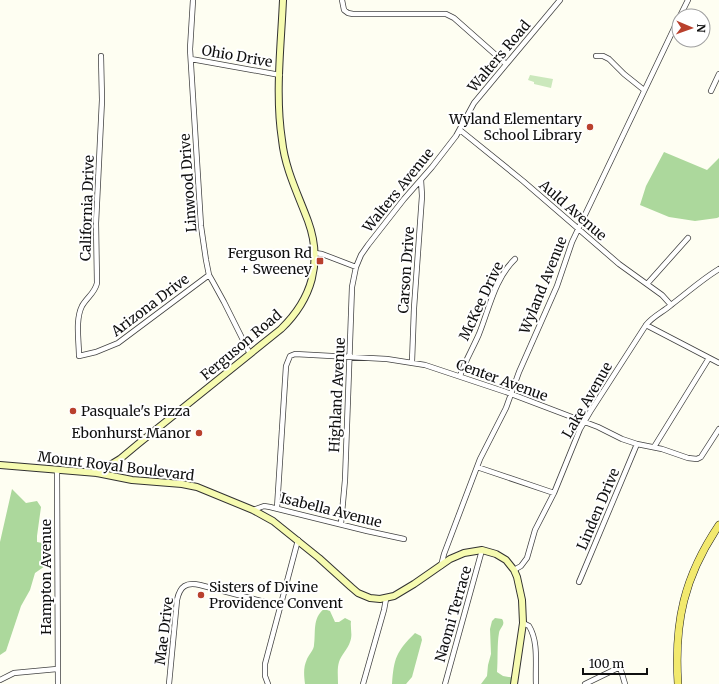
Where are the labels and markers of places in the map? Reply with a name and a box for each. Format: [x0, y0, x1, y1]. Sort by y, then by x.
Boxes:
place label: Wyland Elementary School Library [448, 110, 583, 144]
marker: Wyland Elementary School Library [585, 122, 595, 132]
place label: Ferguson Rd + Sweeney [228, 244, 313, 278]
marker: Ferguson Rd + Sweeney [315, 256, 325, 266]
place label: Pasquale's Pizza [81, 402, 191, 420]
marker: Pasquale's Pizza [68, 406, 78, 416]
place label: Ebonhurst Manor [72, 424, 191, 442]
marker: Ebonhurst Manor [194, 428, 204, 438]
place label: Sisters of Divine Providence Convent [209, 578, 343, 612]
marker: Sisters of Divine Providence Convent [196, 590, 206, 600]

